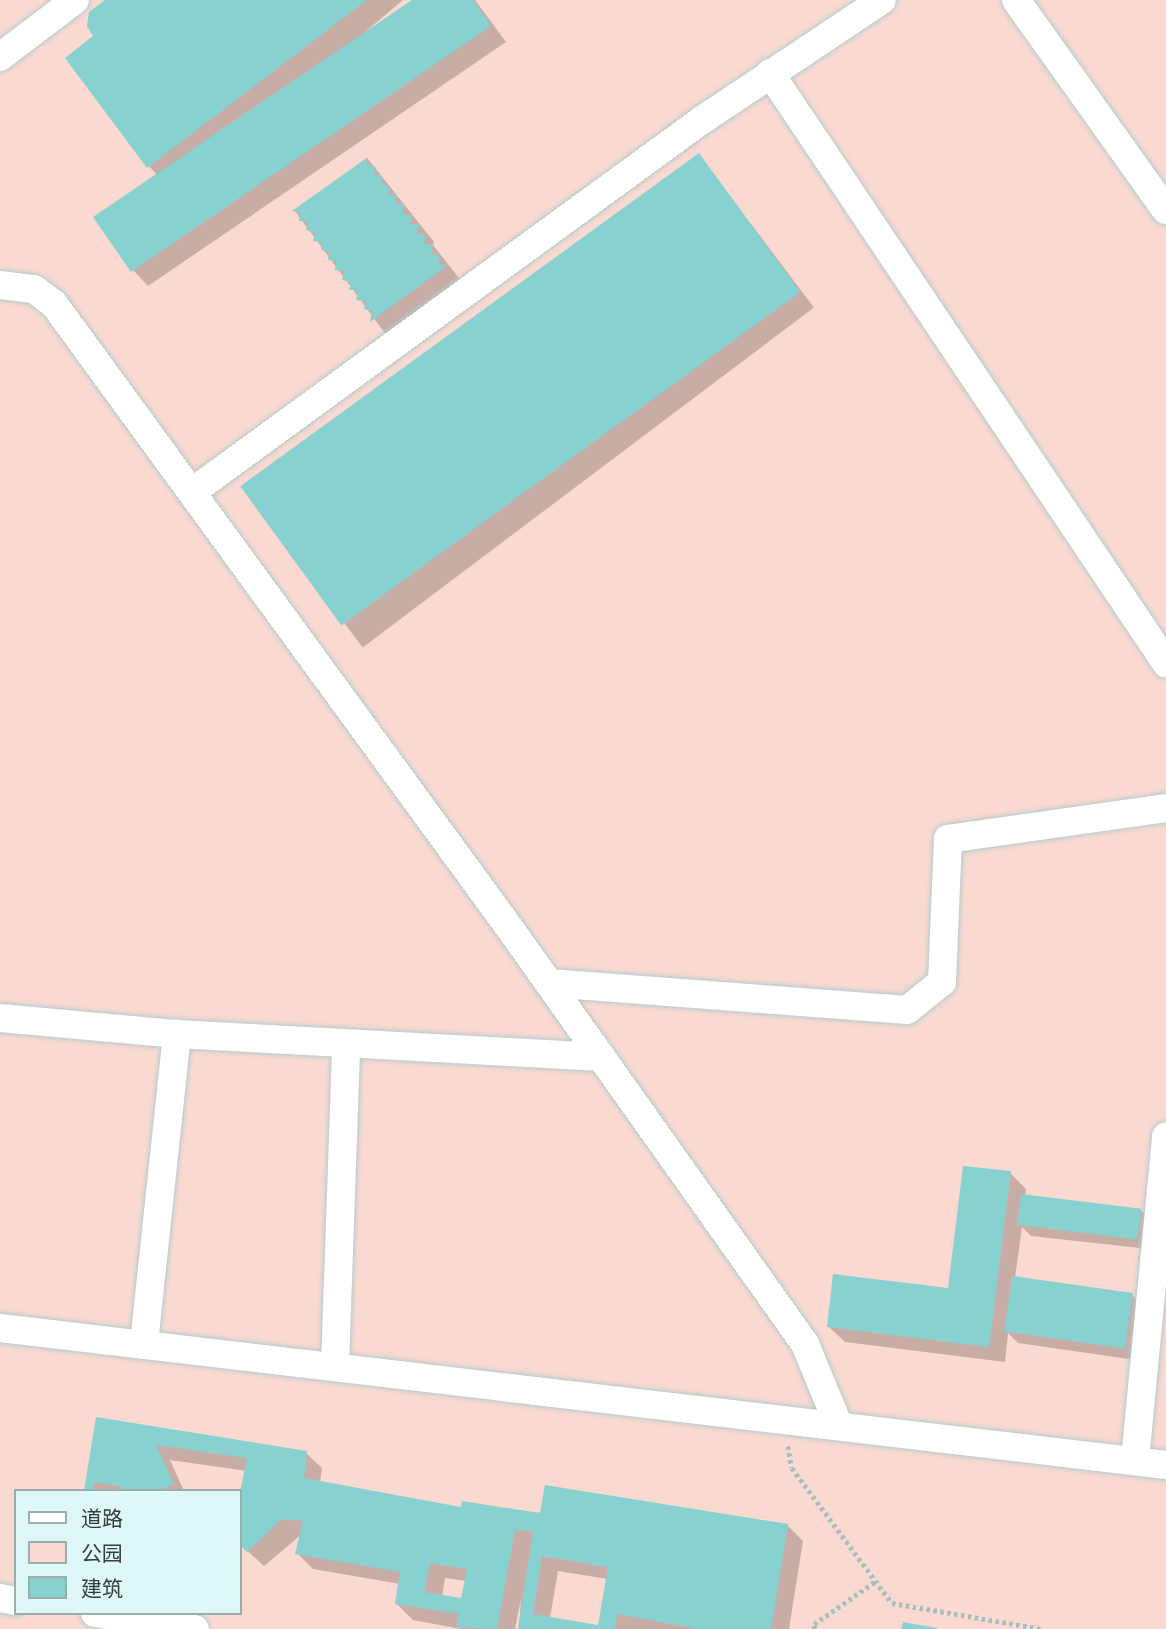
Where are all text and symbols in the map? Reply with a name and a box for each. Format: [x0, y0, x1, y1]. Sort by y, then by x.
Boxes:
legend [14, 1489, 242, 1615]
text: 道路 [81, 1504, 123, 1533]
text: 公园 [81, 1539, 123, 1568]
text: 建筑 [81, 1574, 123, 1603]

